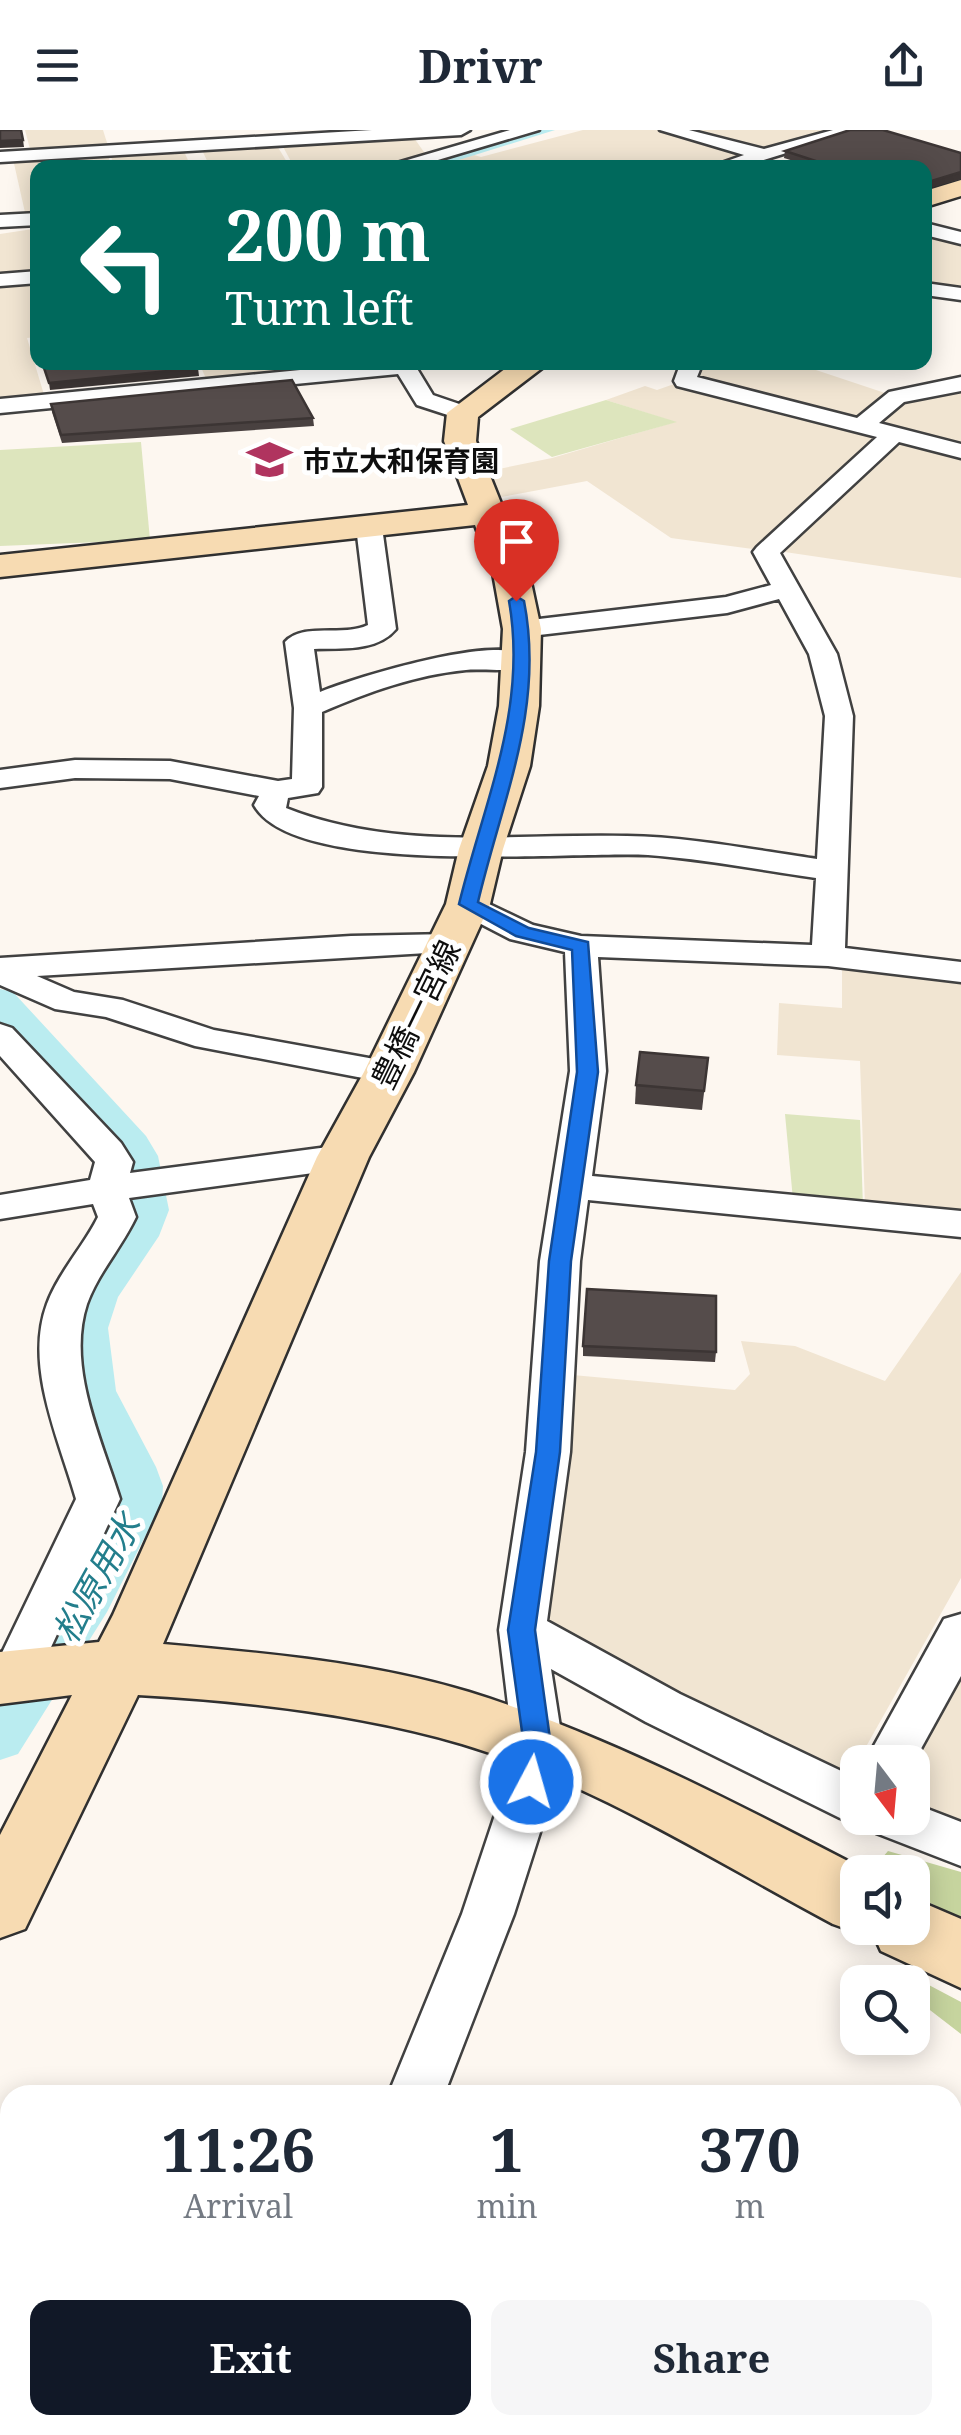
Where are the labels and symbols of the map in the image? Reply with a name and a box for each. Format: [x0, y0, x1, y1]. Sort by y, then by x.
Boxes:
school or university icon: 市立大和保育園 [246, 436, 294, 484]
place label: 市立大和保育園 [303, 441, 499, 479]
pin [474, 499, 559, 602]
street label: 豊橋一宮線 [361, 933, 469, 1095]
water label: 松原用水 [42, 1502, 152, 1651]
position arrow [479, 1730, 583, 1834]
north arrow [840, 1745, 930, 1835]

